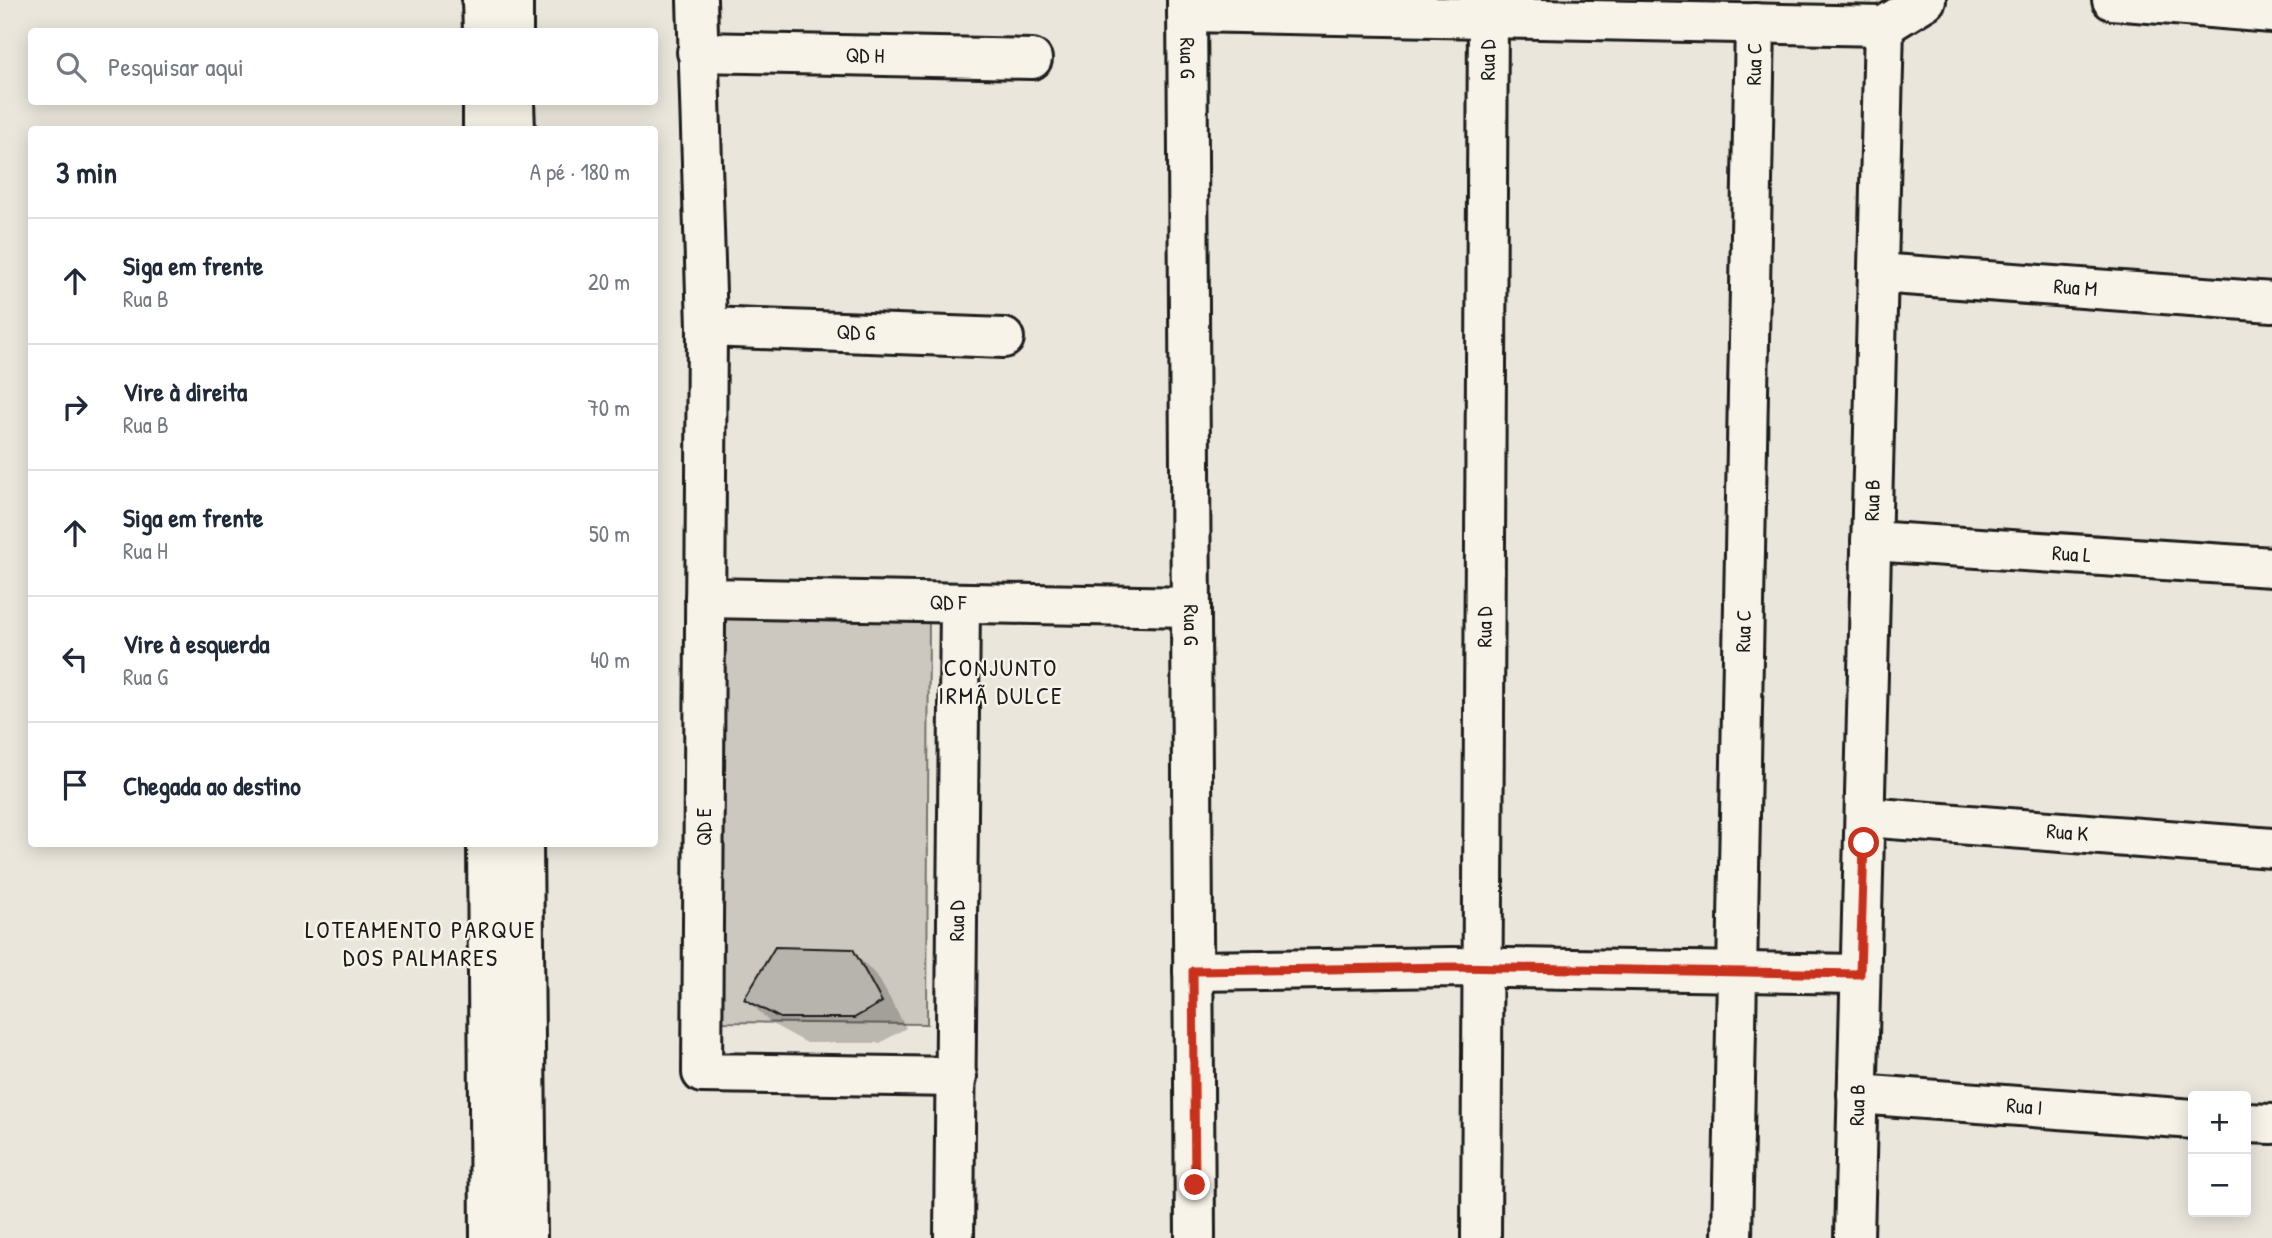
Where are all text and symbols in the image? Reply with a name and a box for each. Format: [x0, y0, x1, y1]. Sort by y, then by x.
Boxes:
search box [28, 28, 658, 105]
street label: Rua G [1173, 37, 1203, 79]
street label: Rua D [1473, 39, 1502, 81]
street label: QD H [845, 40, 885, 70]
street label: Rua C [1739, 43, 1769, 86]
icon: search [52, 48, 90, 86]
text: Pesquisar aqui [108, 49, 244, 84]
text: 3 min [56, 152, 117, 192]
text: A pé · 180 m [530, 156, 630, 187]
text: Siga em frente [123, 248, 263, 283]
icon: ahead [56, 262, 94, 300]
text: 20 m [588, 266, 630, 297]
street label: Rua M [2053, 271, 2098, 303]
text: Rua B [123, 283, 169, 314]
street label: QD G [836, 317, 876, 347]
text: Vire à direita [123, 374, 247, 409]
icon: right [56, 388, 94, 426]
text: 70 m [587, 392, 630, 423]
text: Rua B [123, 409, 169, 440]
street label: Rua B [1857, 479, 1887, 521]
text: Siga em frente [123, 500, 263, 535]
icon: ahead [56, 514, 94, 552]
text: 50 m [589, 518, 630, 549]
text: Rua H [123, 535, 168, 566]
street label: Rua L [2051, 538, 2092, 569]
street label: QD F [929, 587, 968, 617]
street label: Rua G [1177, 604, 1206, 646]
street label: Rua D [1469, 606, 1499, 648]
street label: Rua C [1728, 610, 1758, 653]
text: Vire à esquerda [123, 626, 269, 661]
icon: left [56, 640, 94, 678]
text: 40 m [590, 644, 630, 675]
district label: CONJUNTO IRMÃ DULCE [938, 651, 1064, 711]
text: Rua G [123, 661, 168, 692]
icon: arrive [56, 766, 94, 804]
text: Chegada ao destino [123, 768, 301, 803]
street label: QD E [689, 808, 718, 846]
street label: Rua K [2045, 816, 2090, 848]
route start [1848, 827, 1879, 858]
street label: Rua D [942, 900, 971, 942]
district label: LOTEAMENTO PARQUE DOS PALMARES [305, 913, 537, 973]
street label: Rua B [1842, 1084, 1872, 1126]
street label: Rua I [2006, 1090, 2044, 1122]
map controls [2188, 1091, 2251, 1217]
button: + [2188, 1091, 2251, 1154]
button: − [2188, 1154, 2251, 1217]
route end [1179, 1169, 1210, 1200]

